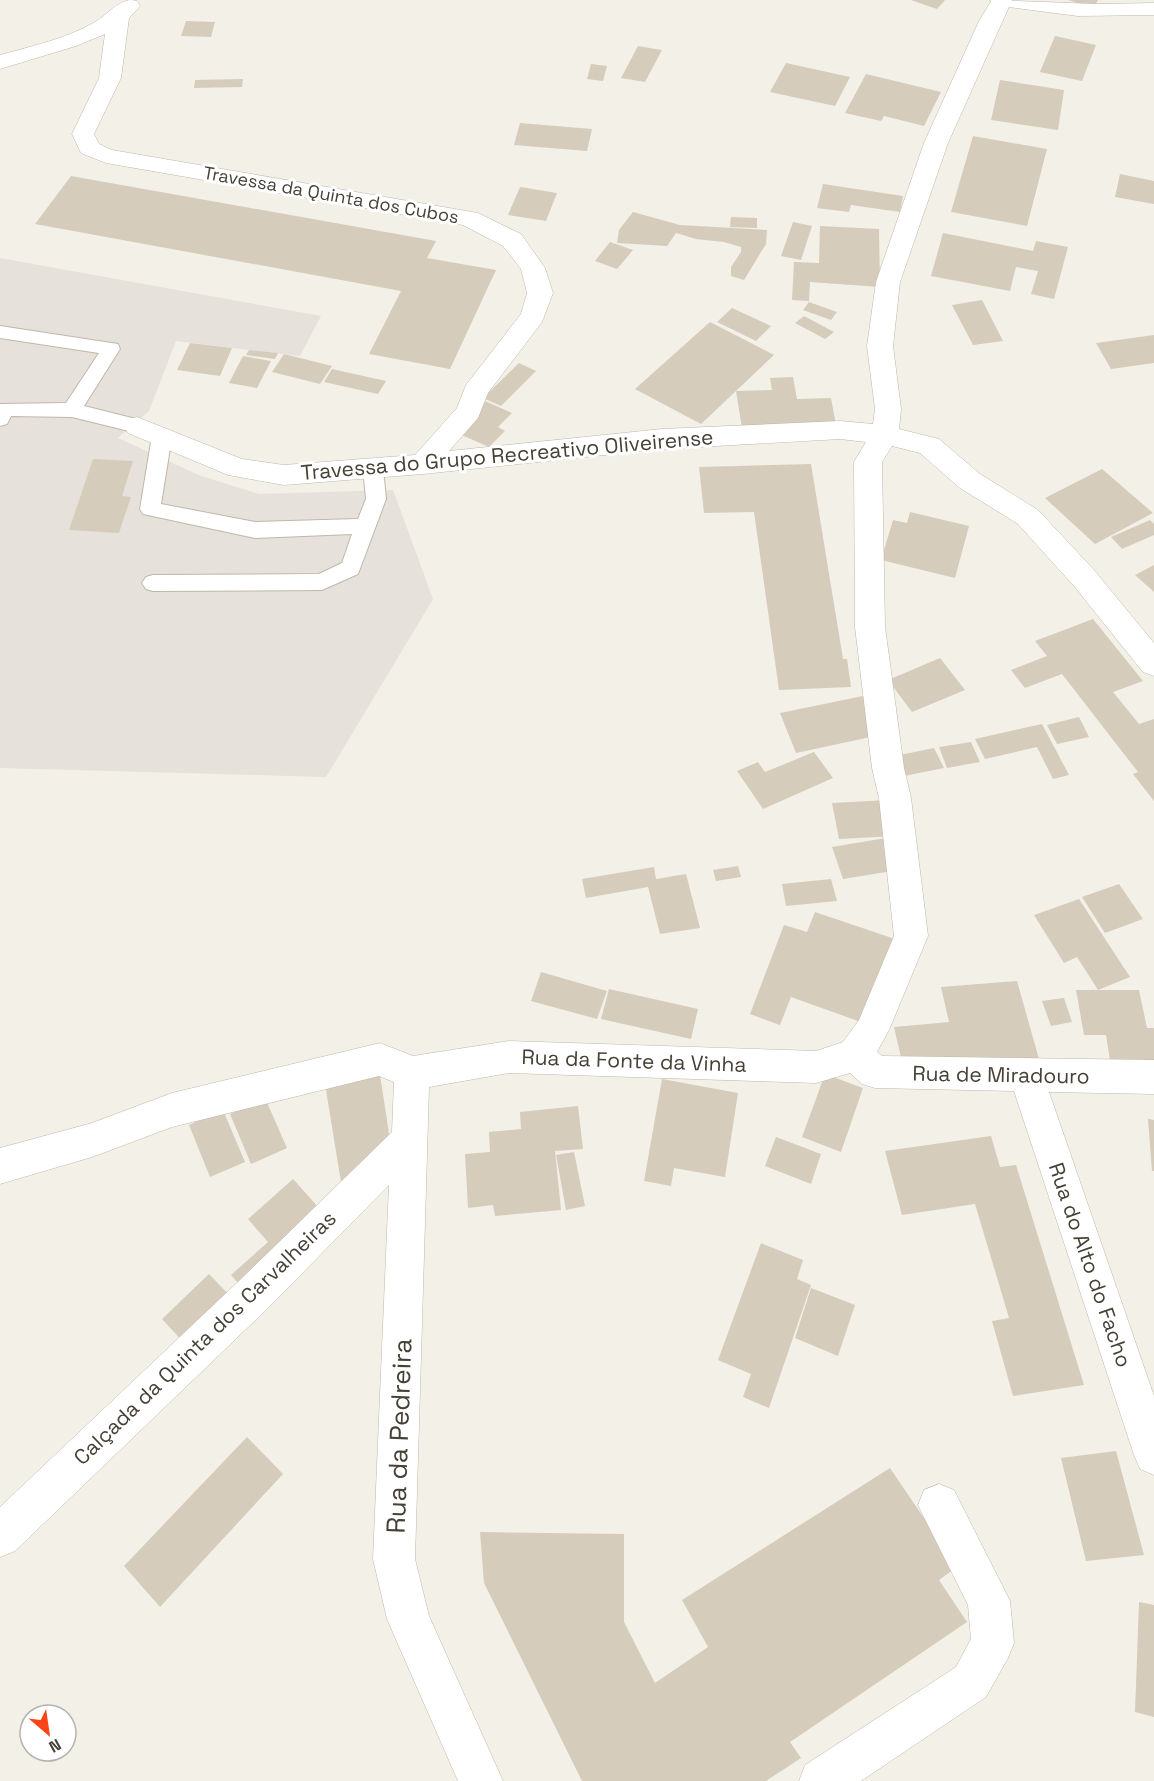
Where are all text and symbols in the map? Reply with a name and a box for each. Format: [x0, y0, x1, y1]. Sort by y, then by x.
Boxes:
street label: Travessa da Quinta dos Cubos [202, 161, 461, 228]
street label: Travessa do Grupo Recreativo Oliveirense [300, 423, 714, 486]
street label: Rua da Fonte da Vinha [521, 1043, 747, 1078]
street label: Rua de Miradouro [912, 1059, 1090, 1090]
street label: Rua do Alto do Facho [1043, 1159, 1138, 1371]
street label: Calçada da Quinta dos Carvalheiras [68, 1205, 342, 1470]
street label: Rua da Pedreira [379, 1338, 419, 1534]
north arrow [18, 1703, 78, 1763]
text: N [45, 1734, 65, 1757]

